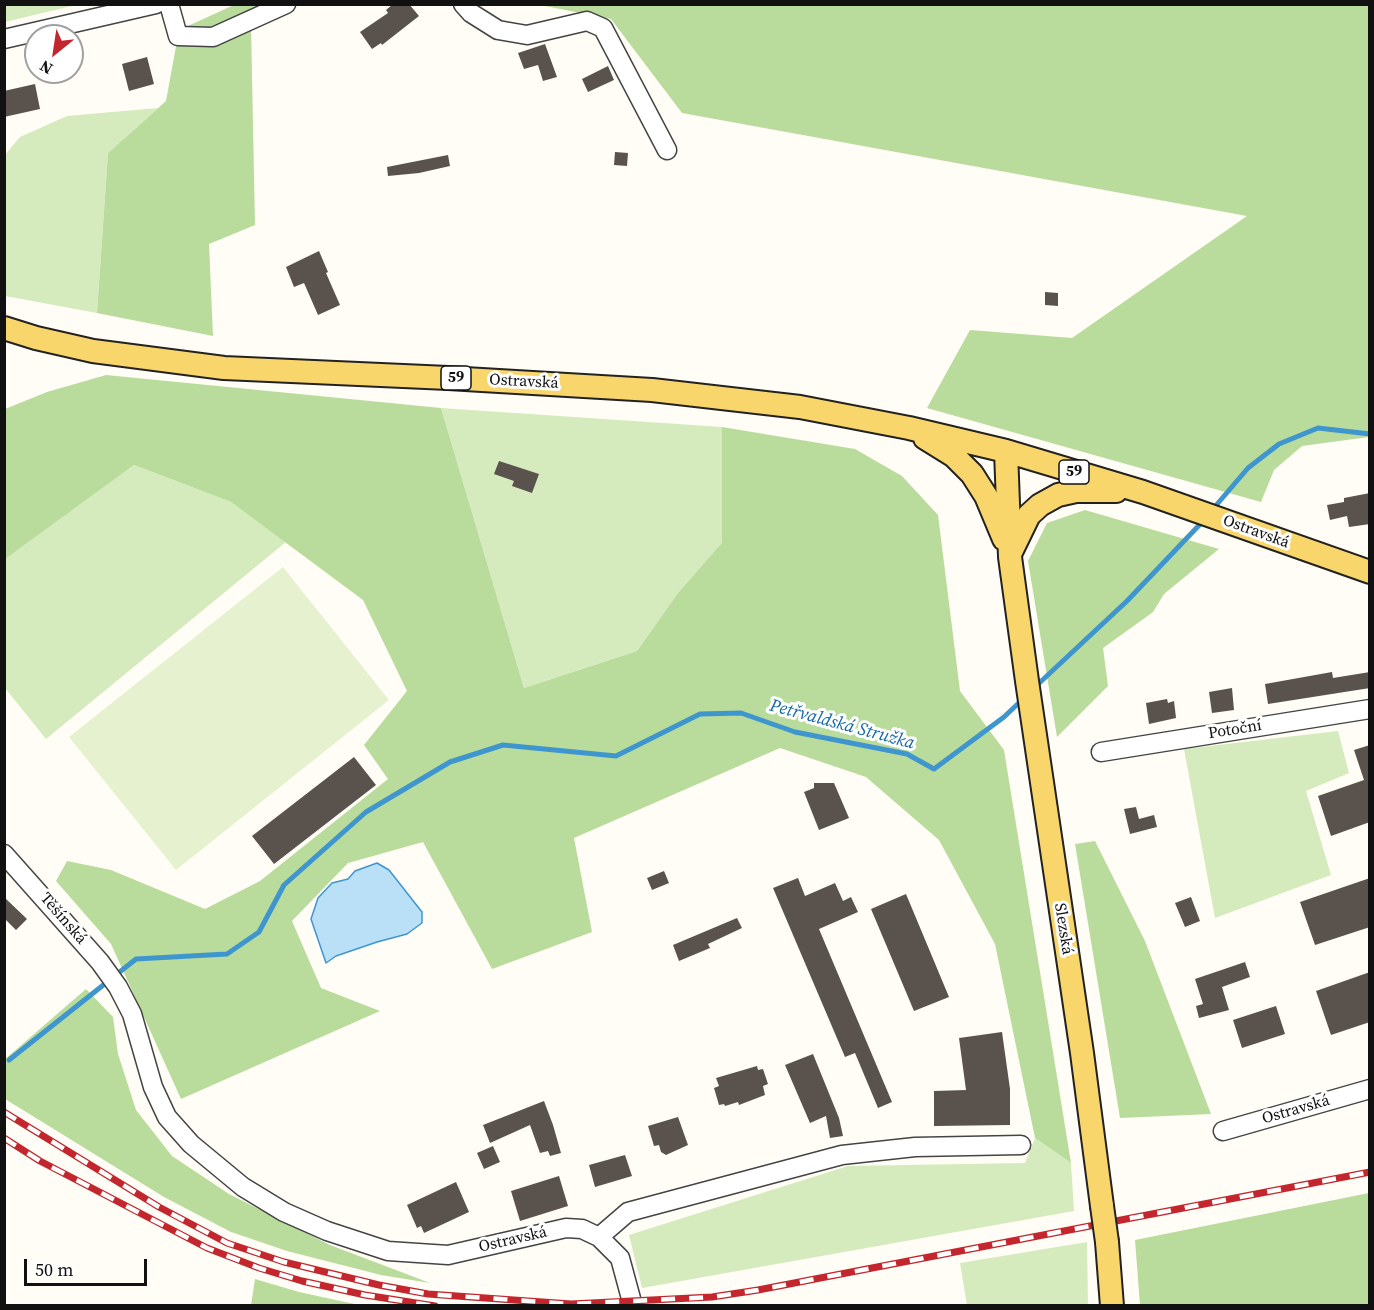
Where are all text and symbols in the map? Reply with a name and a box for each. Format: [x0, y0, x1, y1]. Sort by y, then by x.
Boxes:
north arrow [24, 24, 84, 84]
text: N [35, 55, 57, 80]
road number: 59 [441, 366, 471, 390]
street label: Ostravská [489, 371, 559, 393]
road number: 59 [1059, 460, 1089, 484]
street label: Ostravská [1220, 511, 1292, 553]
water label: Petřvaldská Stružka [767, 695, 917, 755]
street label: Potoční [1207, 716, 1263, 744]
street label: Těšínská [35, 889, 91, 949]
street label: Slezská [1049, 902, 1077, 956]
street label: Ostravská [1260, 1091, 1332, 1129]
street label: Ostravská [477, 1223, 549, 1257]
scale bar [27, 1247, 150, 1285]
text: 50 m [35, 1257, 73, 1282]

